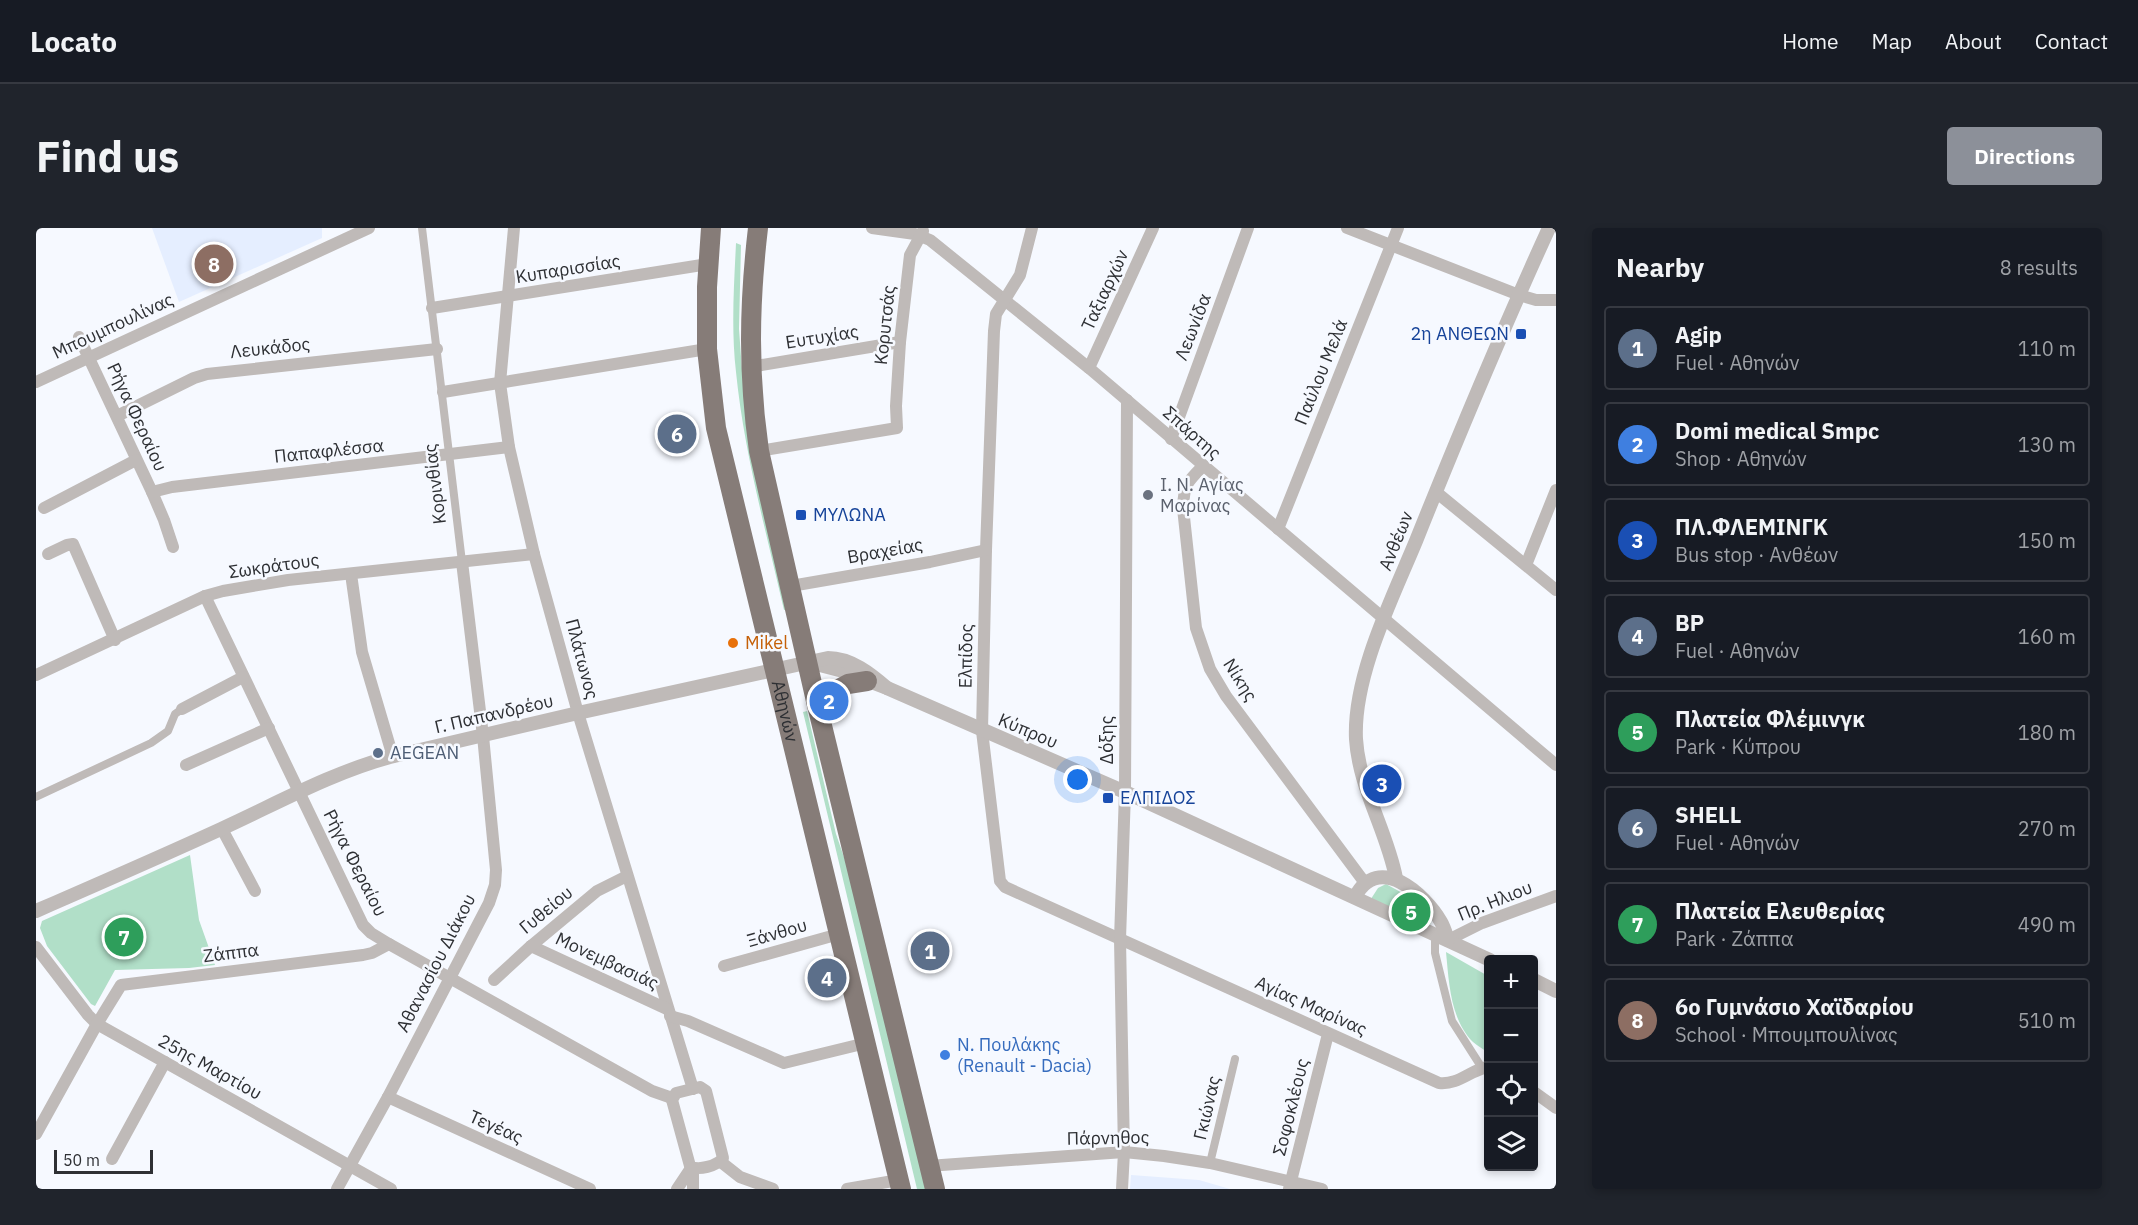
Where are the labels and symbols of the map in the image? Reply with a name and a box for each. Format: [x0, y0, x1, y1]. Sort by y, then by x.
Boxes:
pin: 8 [194, 242, 234, 286]
street label: Ταξιαρχών [1076, 246, 1133, 334]
street label: Κυπαρισσίας [514, 249, 622, 288]
street label: Κορυτσάς [869, 284, 900, 366]
street label: Μπουμπουλίνας [48, 287, 177, 364]
street label: Λεωνίδα [1169, 290, 1216, 364]
street label: Παύλου Μελά [1289, 316, 1352, 428]
street label: Ευτυχίας [784, 319, 860, 354]
place label: 2η ΑΝΘΕΩΝ [1411, 322, 1509, 345]
marker: 2η ΑΝΘΕΩΝ [1514, 327, 1528, 341]
street label: Λευκάδος [229, 332, 311, 363]
street label: Ρήγα Φεραίου [102, 359, 173, 475]
street label: Σπάρτης [1158, 401, 1226, 464]
pin: 6 [658, 412, 696, 456]
street label: Παπαφλέσσα [273, 433, 385, 468]
street label: Κορινθίας [418, 442, 451, 526]
place label: Ι. Ν. Αγίας Μαρίνας [1160, 473, 1244, 517]
marker: Ι. Ν. Αγίας Μαρίνας [1141, 488, 1155, 502]
place label: ΜΥΛΩΝΑ [813, 503, 886, 526]
marker: ΜΥΛΩΝΑ [794, 508, 808, 522]
street label: Ανθέων [1373, 508, 1418, 574]
street label: Βραχείας [845, 532, 925, 568]
street label: Σωκράτους [227, 548, 321, 583]
street label: Πλάτωνος [561, 616, 604, 702]
street label: Ελπίδος [953, 623, 978, 688]
place label: Mikel [745, 631, 788, 654]
marker: Mikel [726, 636, 740, 650]
street label: Νίκης [1218, 654, 1263, 706]
street label: Αθηνών [767, 678, 804, 744]
pin: 2 [810, 678, 848, 724]
street label: Γ. Παπανδρέου [432, 689, 556, 738]
street label: Κύπρου [995, 708, 1062, 753]
street label: Δόξης [1095, 715, 1118, 764]
place label: AEGEAN [390, 741, 459, 764]
marker: AEGEAN [371, 746, 385, 760]
pin: 3 [1362, 762, 1402, 806]
your location [1063, 765, 1092, 794]
place label: ΕΛΠΙΔΟΣ [1120, 786, 1196, 809]
marker: ΕΛΠΙΔΟΣ [1101, 791, 1115, 805]
street label: Ρήγα Φεραίου [319, 805, 392, 920]
street label: Πρ. Ηλιου [1454, 875, 1536, 926]
street label: Γυθείου [514, 881, 577, 939]
street label: Αθανασίου Διάκου [391, 890, 480, 1036]
pin: 5 [1392, 890, 1430, 934]
street label: Ξάνθου [744, 913, 810, 952]
pin: 7 [104, 914, 143, 960]
street label: Μονεμβασιάς [552, 927, 663, 995]
pin: 1 [910, 928, 950, 974]
street label: Ζάππα [202, 938, 260, 967]
pin: 4 [808, 956, 846, 1000]
street label: Αγίας Μαρίνας [1252, 971, 1371, 1041]
street label: 25ης Μαρτίου [154, 1029, 266, 1104]
place label: Ν. Πουλάκης (Renault - Dacia) [957, 1033, 1092, 1077]
marker: Ν. Πουλάκης (Renault - Dacia) [938, 1048, 952, 1062]
street label: Σοφοκλέους [1267, 1056, 1314, 1158]
street label: Γκιώνας [1188, 1073, 1225, 1142]
street label: Τεγέας [466, 1104, 527, 1149]
street label: Πάρνηθος [1067, 1125, 1150, 1150]
scale bar [54, 1147, 153, 1174]

